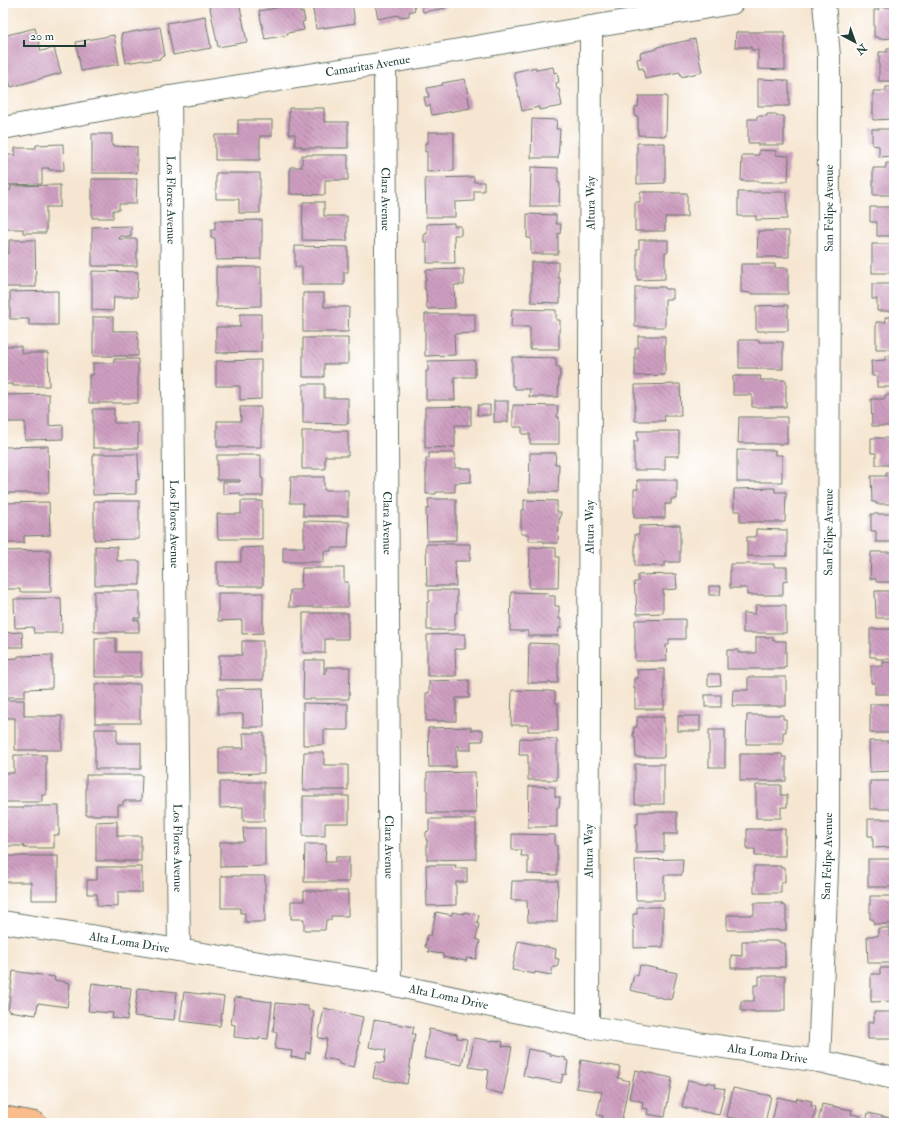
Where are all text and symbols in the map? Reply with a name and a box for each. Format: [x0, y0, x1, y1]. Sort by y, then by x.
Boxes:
scale bar [24, 22, 85, 48]
north arrow [835, 22, 875, 62]
text: 20 m [30, 29, 55, 44]
text: N [852, 40, 870, 58]
street label: Camaritas Avenue [324, 51, 411, 80]
street label: Los Flores Avenue [163, 156, 179, 244]
street label: San Felipe Avenue [821, 165, 836, 252]
street label: Clara Avenue [378, 167, 393, 231]
street label: Altura Way [583, 175, 598, 231]
street label: Los Flores Avenue [167, 480, 182, 568]
street label: San Felipe Avenue [821, 489, 836, 576]
street label: Clara Avenue [380, 491, 395, 555]
street label: Altura Way [582, 499, 597, 555]
street label: Los Flores Avenue [170, 804, 186, 892]
street label: San Felipe Avenue [818, 813, 836, 900]
street label: Clara Avenue [382, 815, 397, 879]
street label: Altura Way [581, 823, 596, 879]
street label: Alta Loma Drive [87, 928, 170, 956]
street label: Alta Loma Drive [407, 981, 490, 1013]
street label: Alta Loma Drive [725, 1040, 809, 1067]

